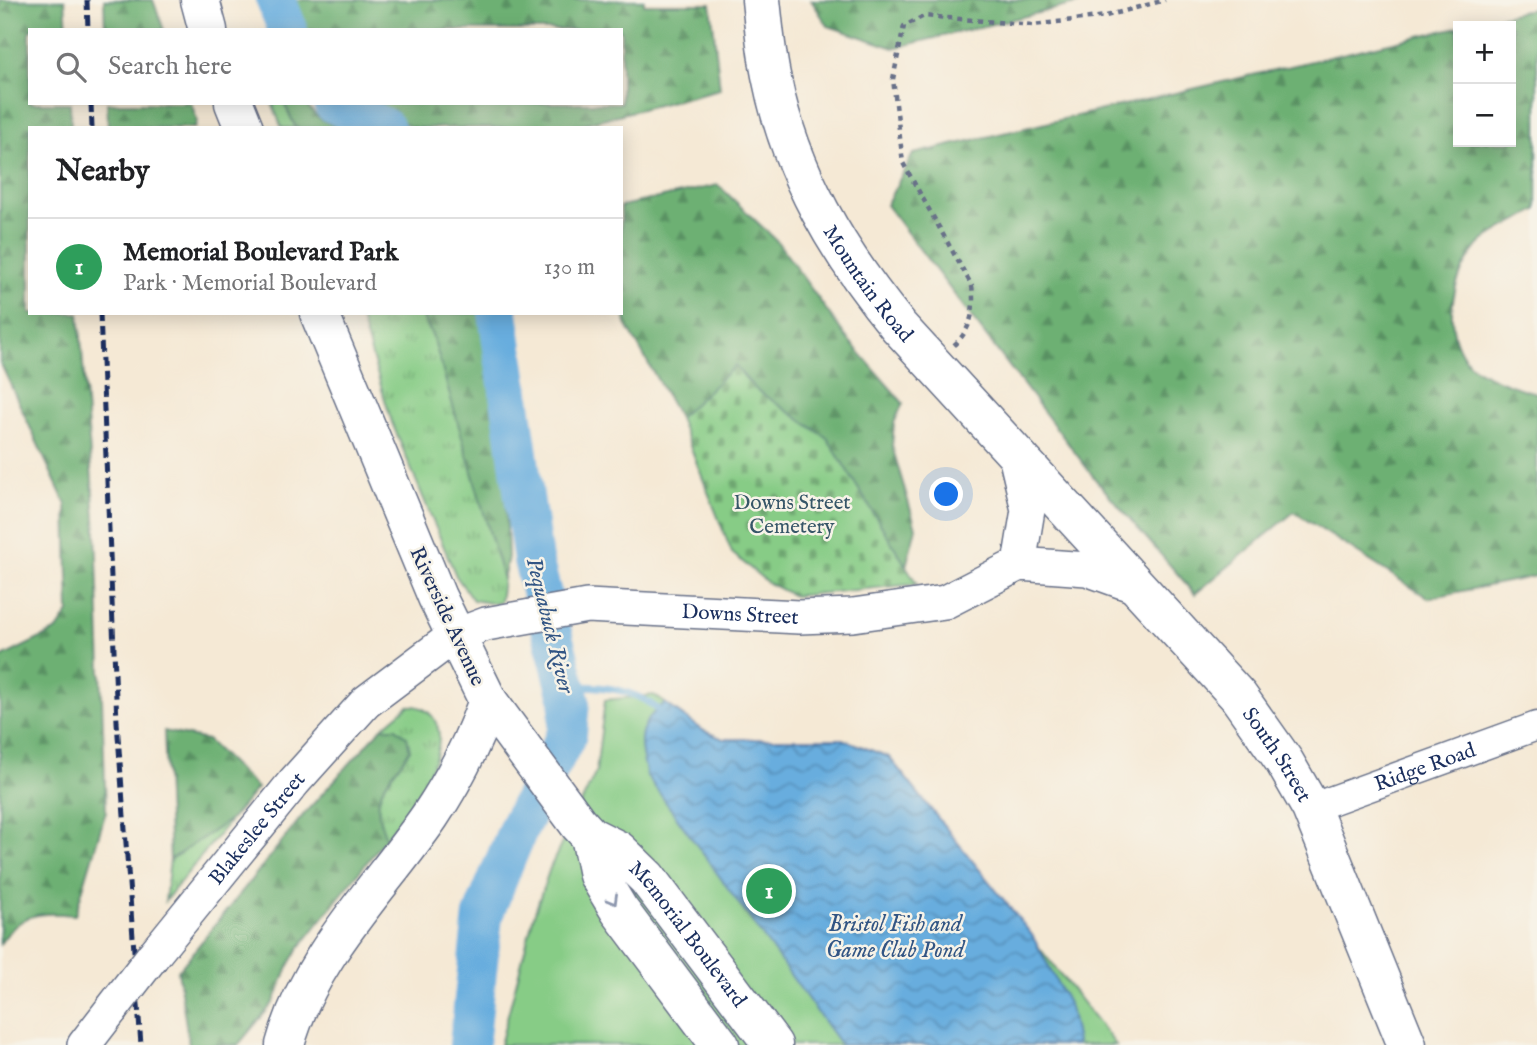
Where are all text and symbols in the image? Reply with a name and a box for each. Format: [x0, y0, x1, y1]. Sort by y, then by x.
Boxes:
map controls [1453, 21, 1516, 147]
button: + [1453, 21, 1516, 84]
search box [28, 28, 623, 105]
icon: search [52, 48, 90, 86]
text: Search here [108, 50, 232, 83]
button: − [1453, 84, 1516, 147]
text: Nearby [56, 153, 149, 191]
street label: Mountain Road [816, 221, 919, 349]
text: Memorial Boulevard Park [123, 236, 398, 269]
text: 1 [75, 253, 83, 282]
text: 130 m [544, 253, 595, 282]
text: Park · Memorial Boulevard [123, 269, 377, 298]
your location [929, 477, 963, 511]
park label: Downs Street Cemetery [733, 490, 851, 541]
street label: Riverside Avenue [403, 543, 491, 691]
water label: Pequabuck River [519, 554, 581, 698]
street label: Downs Street [681, 599, 799, 632]
street label: South Street [1235, 703, 1317, 807]
street label: Ridge Road [1371, 737, 1480, 799]
street label: Blakeslee Street [204, 767, 312, 891]
street label: Memorial Boulevard [622, 856, 752, 1014]
pin: 1 [746, 865, 792, 917]
one-way arrow [605, 892, 618, 905]
water label: Bristol Fish and Game Club Pond [826, 910, 966, 965]

